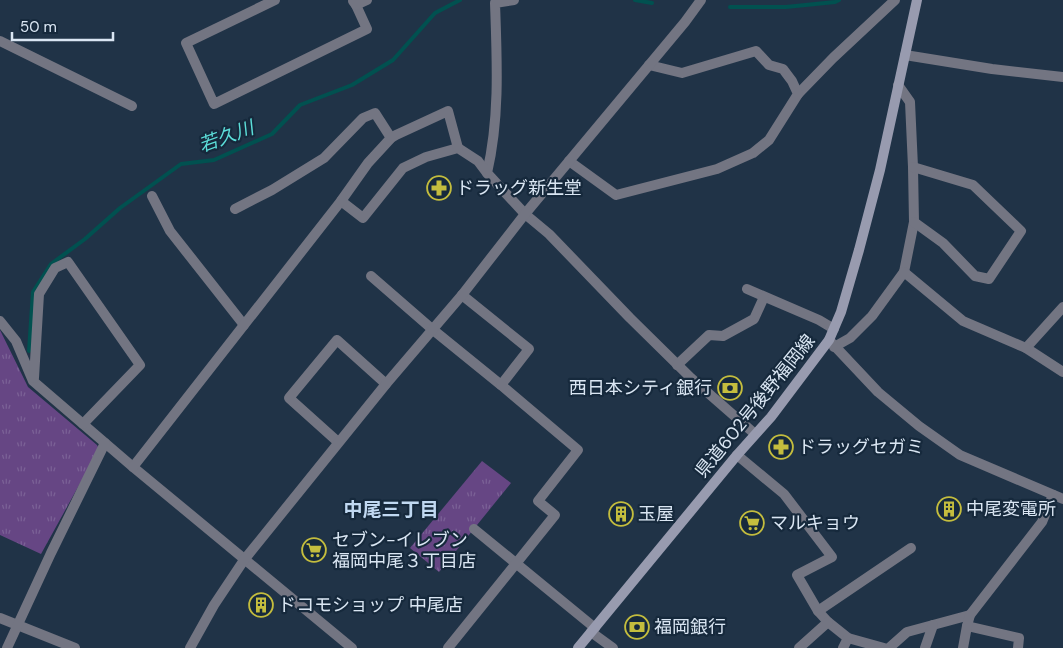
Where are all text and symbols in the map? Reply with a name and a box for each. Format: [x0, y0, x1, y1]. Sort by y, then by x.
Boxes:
scale bar [12, 10, 114, 42]
text: 50 m [20, 17, 57, 37]
water label: 若久川 [195, 114, 259, 158]
pharmacy icon: ドラッグ新生堂 [426, 175, 452, 201]
place label: ドラッグ新生堂 [456, 176, 582, 200]
street label: 県道602号後野福岡線 [690, 329, 820, 483]
bank icon: 西日本シティ銀行 [717, 375, 743, 401]
place label: 西日本シティ銀行 [569, 376, 712, 400]
pharmacy icon: ドラッグセガミ [768, 434, 794, 460]
place label: ドラッグセガミ [798, 435, 924, 459]
building icon: 中尾変電所 [936, 496, 962, 522]
district label: 中尾三丁目 [343, 497, 439, 522]
place label: 中尾変電所 [966, 497, 1056, 521]
building icon: 玉屋 [608, 501, 634, 527]
place label: 玉屋 [638, 502, 674, 526]
supermarket icon: マルキョウ [739, 510, 765, 536]
place label: マルキョウ [770, 511, 860, 535]
place label: セブン-イレブン 福岡中尾３丁目店 [332, 528, 476, 573]
supermarket icon: セブン-イレブン 福岡中尾３丁目店 [301, 537, 327, 563]
building icon: ドコモショップ 中尾店 [248, 592, 274, 618]
place label: ドコモショップ 中尾店 [278, 593, 463, 617]
bank icon: 福岡銀行 [624, 614, 650, 640]
place label: 福岡銀行 [654, 615, 726, 639]

